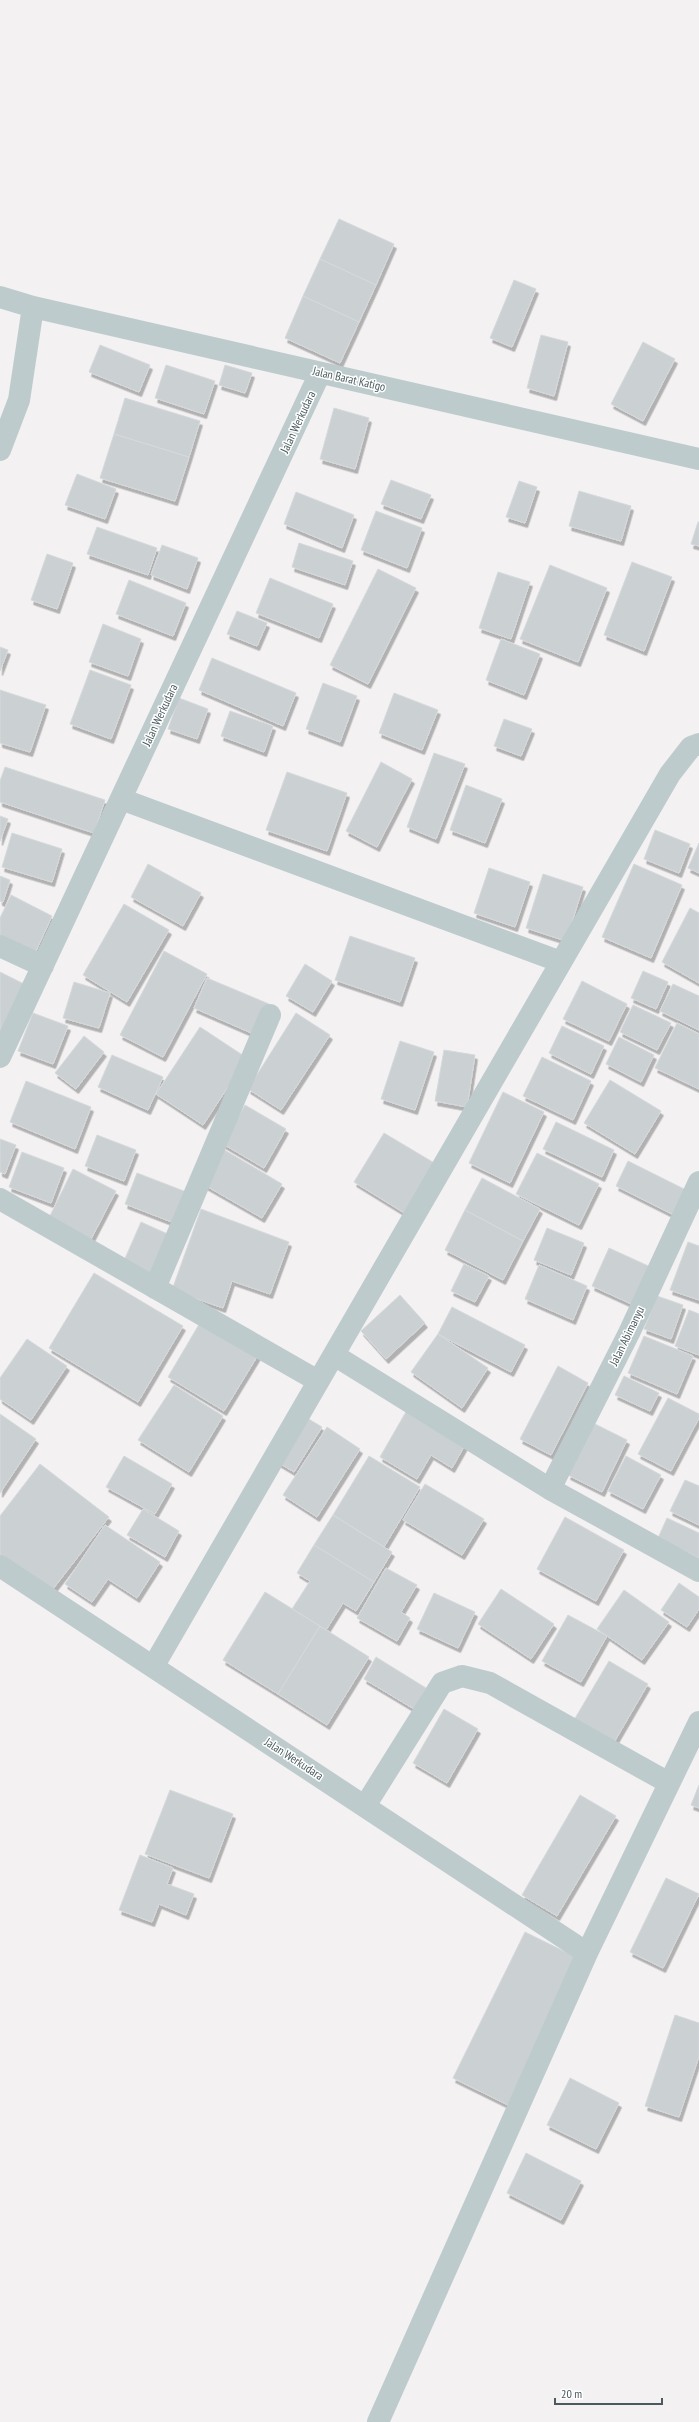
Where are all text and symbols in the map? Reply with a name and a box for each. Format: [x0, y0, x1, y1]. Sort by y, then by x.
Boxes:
street label: Jalan Barat Katigo [310, 363, 387, 394]
street label: Jalan Werkudara [276, 388, 319, 456]
street label: Jalan Werkudara [138, 681, 181, 749]
street label: Jalan Abimanyu [605, 1304, 647, 1369]
street label: Jalan Werkudara [261, 1734, 327, 1783]
scale bar [555, 2380, 662, 2406]
text: 20 m [561, 2386, 582, 2401]

